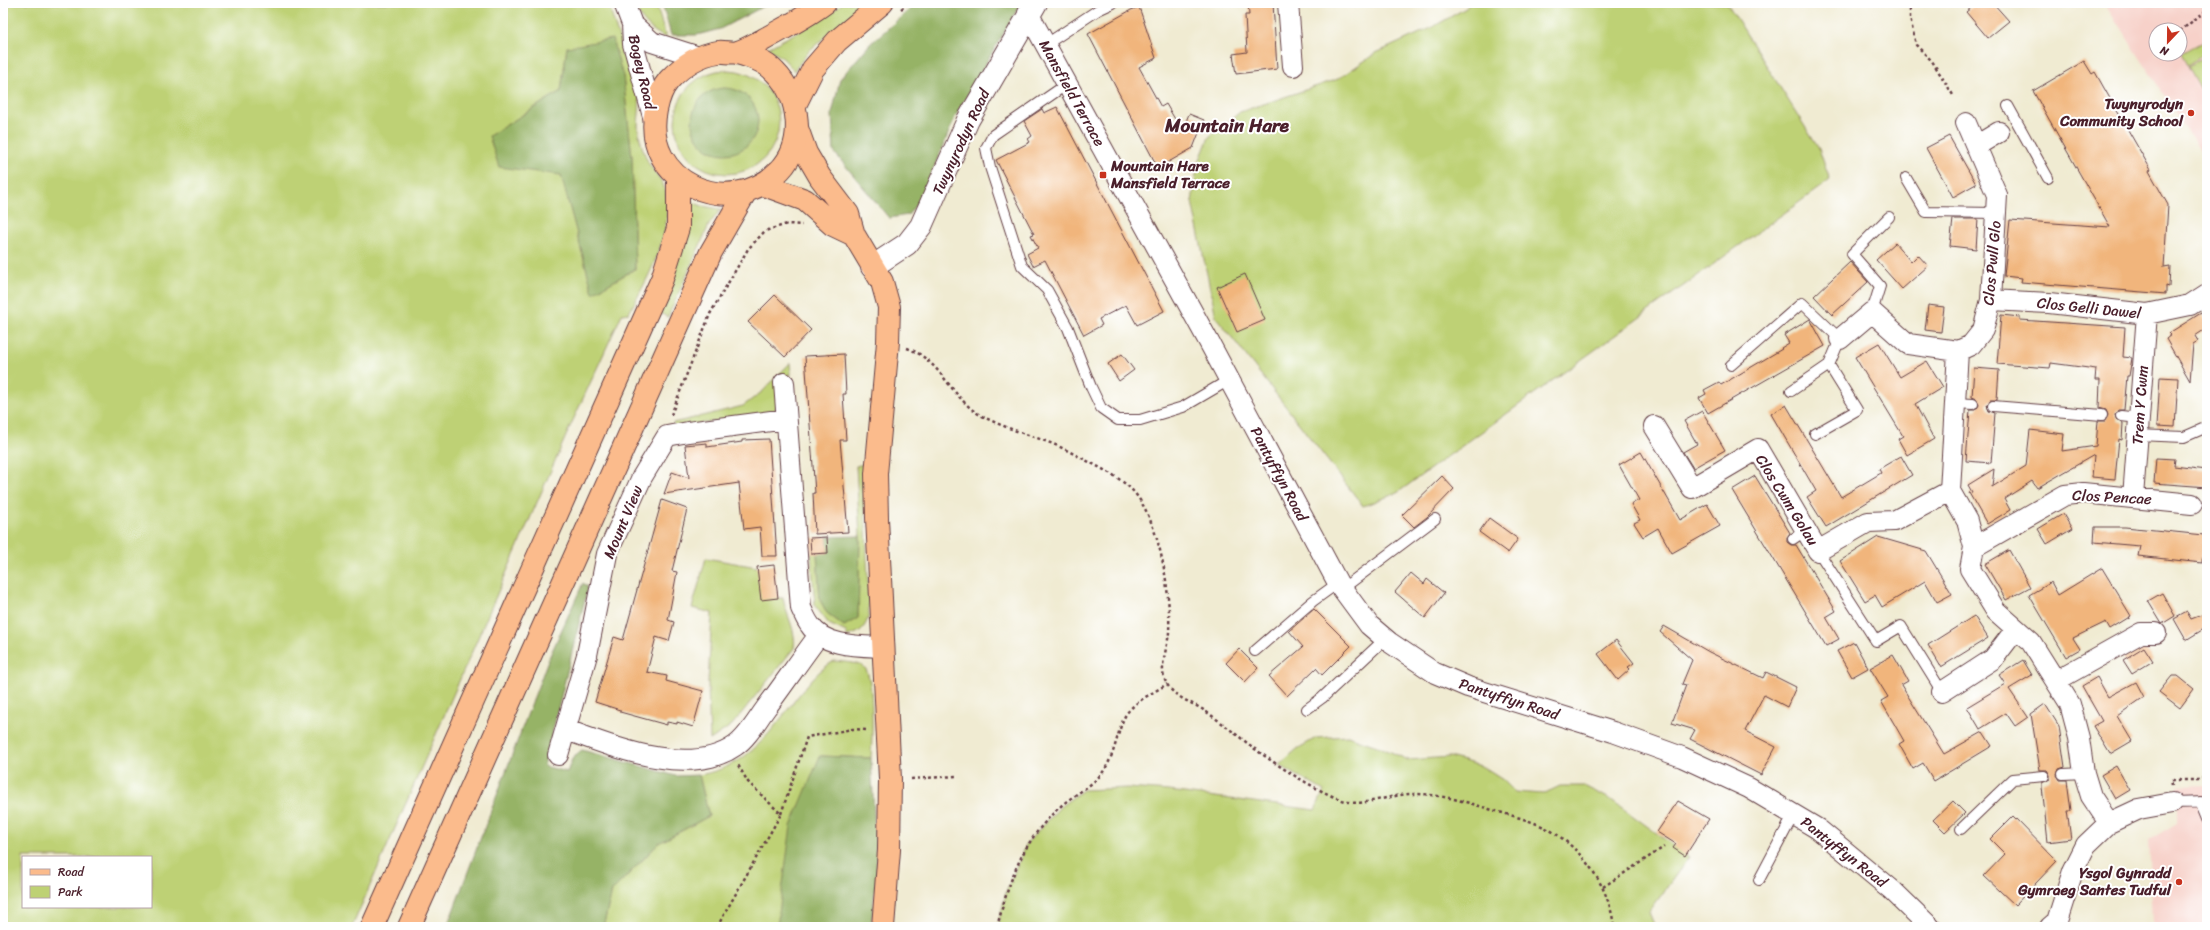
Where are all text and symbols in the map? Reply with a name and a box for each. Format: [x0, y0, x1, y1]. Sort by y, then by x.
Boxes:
north arrow [2148, 22, 2188, 62]
street label: Bogey Road [621, 32, 663, 113]
street label: Mansfield Terrace [1032, 35, 1112, 152]
text: N [2157, 40, 2172, 61]
street label: Twynyrodyn Road [925, 84, 997, 199]
place label: Twynyrodyn Community School [2059, 91, 2184, 134]
marker: Twynyrodyn Community School [2186, 108, 2196, 118]
district label: Mountain Hare [1164, 109, 1290, 142]
place label: Mountain Hare Mansfield Terrace [1110, 153, 1230, 196]
marker: Mountain Hare Mansfield Terrace [1098, 170, 1108, 180]
street label: Clos Pwll Glo [1975, 219, 2009, 306]
street label: Clos Gelli Dawel [2036, 290, 2143, 326]
street label: Trem Y Cwm [2124, 364, 2156, 445]
street label: Pantyffyn Road [1243, 422, 1315, 527]
street label: Clos Cwm Golau [1748, 449, 1826, 551]
street label: Mount View [596, 481, 650, 563]
street label: Clos Pencae [2072, 482, 2153, 512]
street label: Pantyffyn Road [1455, 671, 1564, 728]
street label: Pantyffyn Road [1795, 810, 1894, 895]
legend [22, 856, 152, 908]
place label: Ysgol Gynradd Gymraeg Santes Tudful [2017, 860, 2172, 903]
text: Road [58, 861, 85, 883]
marker: Ysgol Gynradd Gymraeg Santes Tudful [2174, 877, 2184, 887]
text: Park [58, 881, 83, 903]

